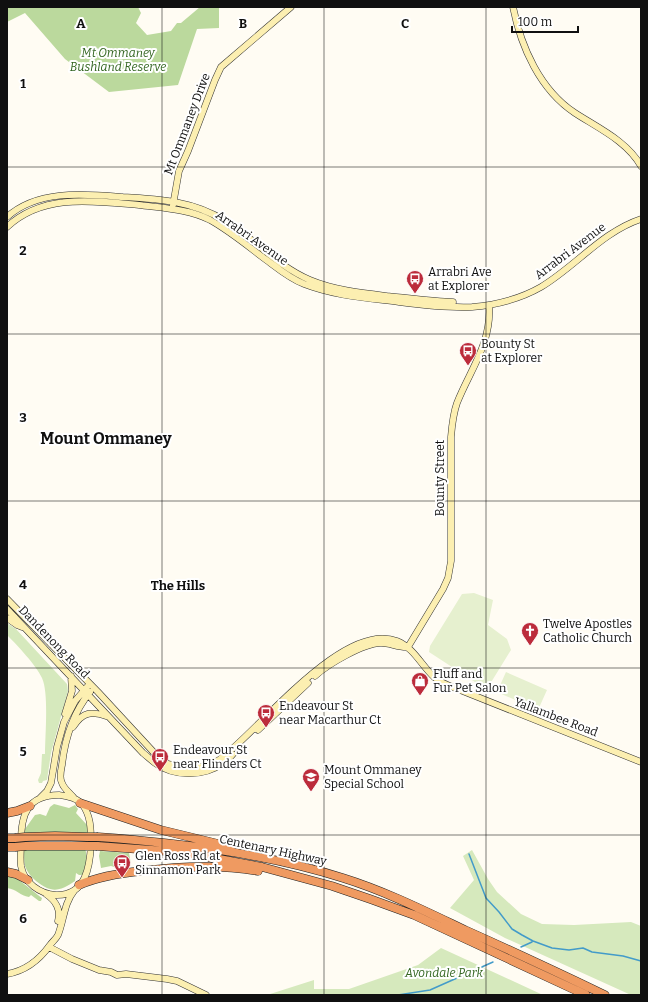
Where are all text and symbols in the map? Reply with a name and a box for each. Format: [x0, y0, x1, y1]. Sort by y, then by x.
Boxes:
scale bar [512, 8, 578, 34]
text: 100 m [518, 15, 553, 29]
text: A [76, 16, 86, 31]
text: B [239, 16, 247, 31]
text: C [401, 16, 409, 31]
park label: Mt Ommaney Bushland Reserve [70, 46, 166, 74]
street label: Mt Ommaney Drive [161, 71, 213, 177]
text: 1 [20, 76, 26, 91]
street label: Arrabri Avenue [213, 208, 291, 268]
street label: Arrabri Avenue [532, 220, 608, 282]
text: 2 [19, 243, 27, 258]
place label: Arrabri Ave at Explorer [428, 265, 492, 293]
bus stop icon: Arrabri Ave at Explorer [405, 269, 425, 294]
place label: Bounty St at Explorer [481, 337, 543, 365]
bus stop icon: Bounty St at Explorer [458, 341, 478, 366]
text: 3 [19, 410, 27, 425]
district label: Mount Ommaney [40, 429, 172, 448]
street label: Bounty Street [433, 439, 447, 516]
text: 4 [19, 577, 27, 592]
district label: The Hills [151, 578, 205, 593]
street label: Dandenong Road [16, 603, 92, 681]
place label: Twelve Apostles Catholic Church [543, 617, 632, 645]
church icon: Twelve Apostles Catholic Church [520, 621, 540, 646]
place label: Fluff and Fur Pet Salon [433, 667, 507, 695]
shop icon: Fluff and Fur Pet Salon [410, 671, 430, 696]
street label: Yallambee Road [512, 695, 600, 739]
place label: Endeavour St near Macarthur Ct [279, 699, 382, 727]
bus stop icon: Endeavour St near Macarthur Ct [256, 703, 276, 728]
place label: Endeavour St near Flinders Ct [173, 743, 262, 771]
text: 5 [19, 744, 27, 759]
bus stop icon: Endeavour St near Flinders Ct [150, 747, 170, 772]
place label: Mount Ommaney Special School [324, 763, 422, 791]
school or university icon: Mount Ommaney Special School [301, 767, 321, 792]
street label: Centenary Highway [218, 832, 329, 868]
place label: Glen Ross Rd at Sinnamon Park [135, 849, 221, 877]
bus stop icon: Glen Ross Rd at Sinnamon Park [112, 853, 132, 878]
text: 6 [19, 911, 27, 926]
park label: Avondale Park [404, 966, 483, 980]

